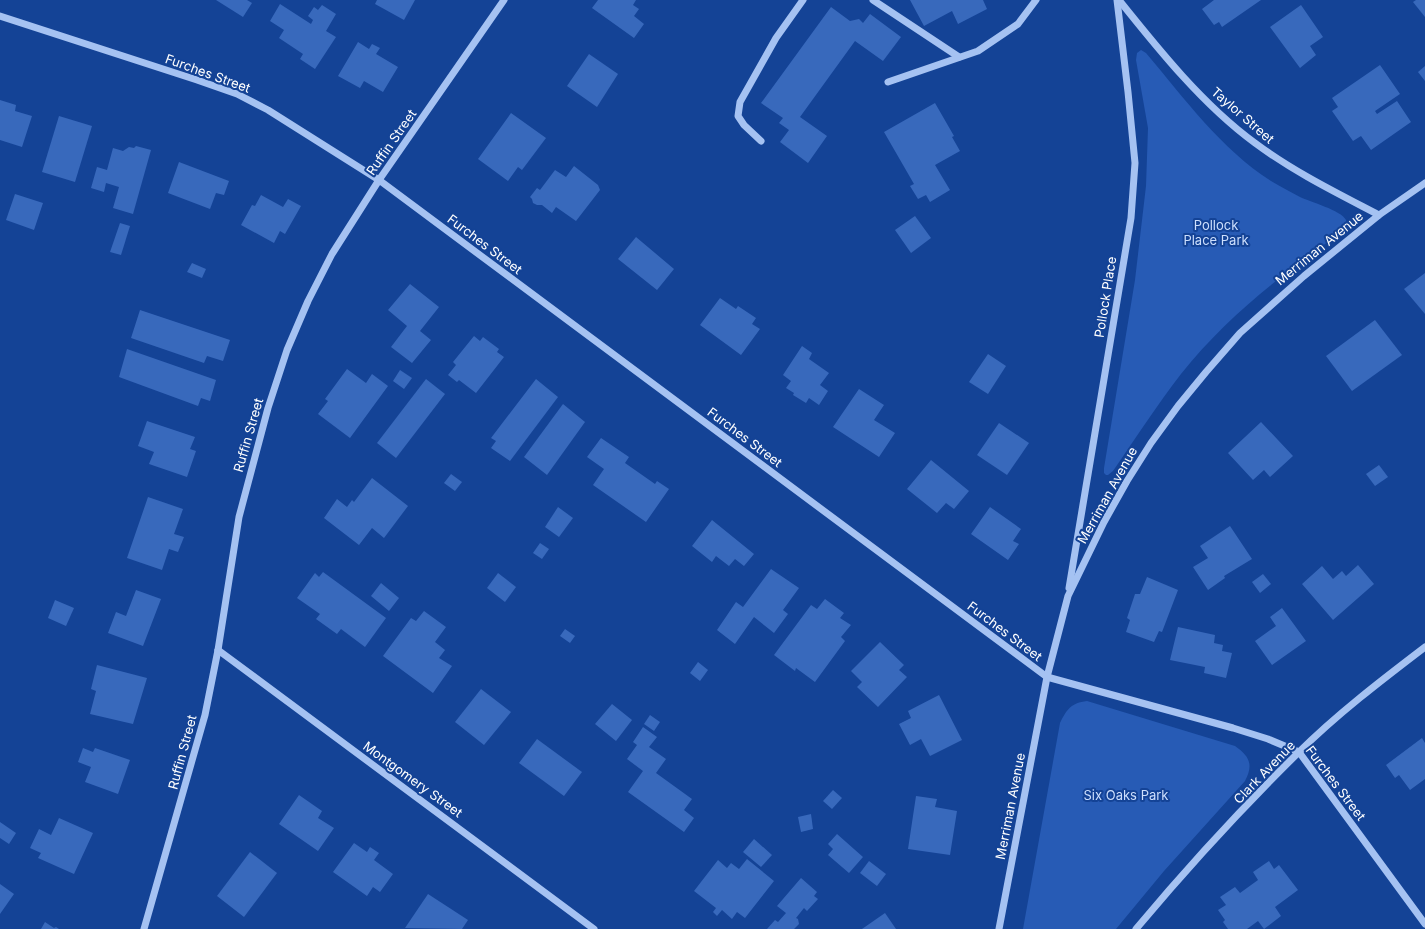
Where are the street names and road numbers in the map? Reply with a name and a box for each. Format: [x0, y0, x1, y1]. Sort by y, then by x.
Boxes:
street label: Furches Street [163, 50, 253, 96]
street label: Taylor Street [1208, 83, 1278, 147]
street label: Ruffin Street [363, 106, 419, 178]
street label: Merriman Avenue [1272, 208, 1366, 288]
street label: Furches Street [444, 211, 526, 277]
street label: Pollock Place [1091, 255, 1119, 339]
street label: Ruffin Street [230, 396, 266, 474]
street label: Furches Street [704, 404, 786, 470]
street label: Merriman Avenue [1074, 444, 1140, 546]
street label: Furches Street [964, 598, 1046, 664]
street label: Ruffin Street [164, 713, 200, 791]
street label: Clark Avenue [1230, 737, 1298, 807]
street label: Montgomery Street [360, 738, 466, 820]
street label: Furches Street [1303, 742, 1369, 824]
street label: Merriman Avenue [992, 751, 1028, 861]

